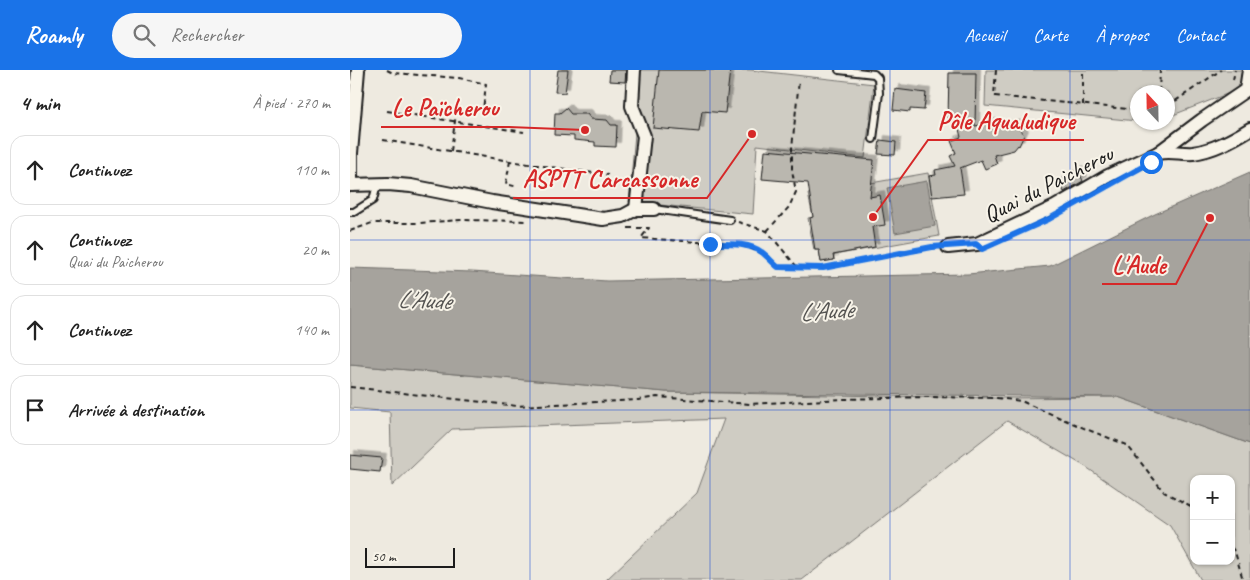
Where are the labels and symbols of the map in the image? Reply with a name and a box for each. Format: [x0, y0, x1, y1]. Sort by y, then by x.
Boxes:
north arrow [1130, 85, 1175, 130]
callout: Le Païcherou [381, 87, 509, 127]
text: Le Païcherou [392, 92, 501, 124]
callout: Pôle Aqualudique [928, 100, 1084, 140]
text: Pôle Aqualudique [938, 105, 1077, 137]
street label: Quai du Paicherou [978, 137, 1120, 230]
route start [1140, 151, 1163, 174]
callout: ASPTT Carcassonne [513, 158, 707, 198]
text: ASPTT Carcassonne [523, 163, 700, 195]
route end [699, 233, 722, 256]
callout: L'Aude [1102, 244, 1176, 284]
text: L'Aude [1112, 249, 1168, 281]
water label: L'Aude [397, 283, 455, 317]
water label: L'Aude [798, 293, 858, 329]
scale bar [365, 545, 455, 568]

